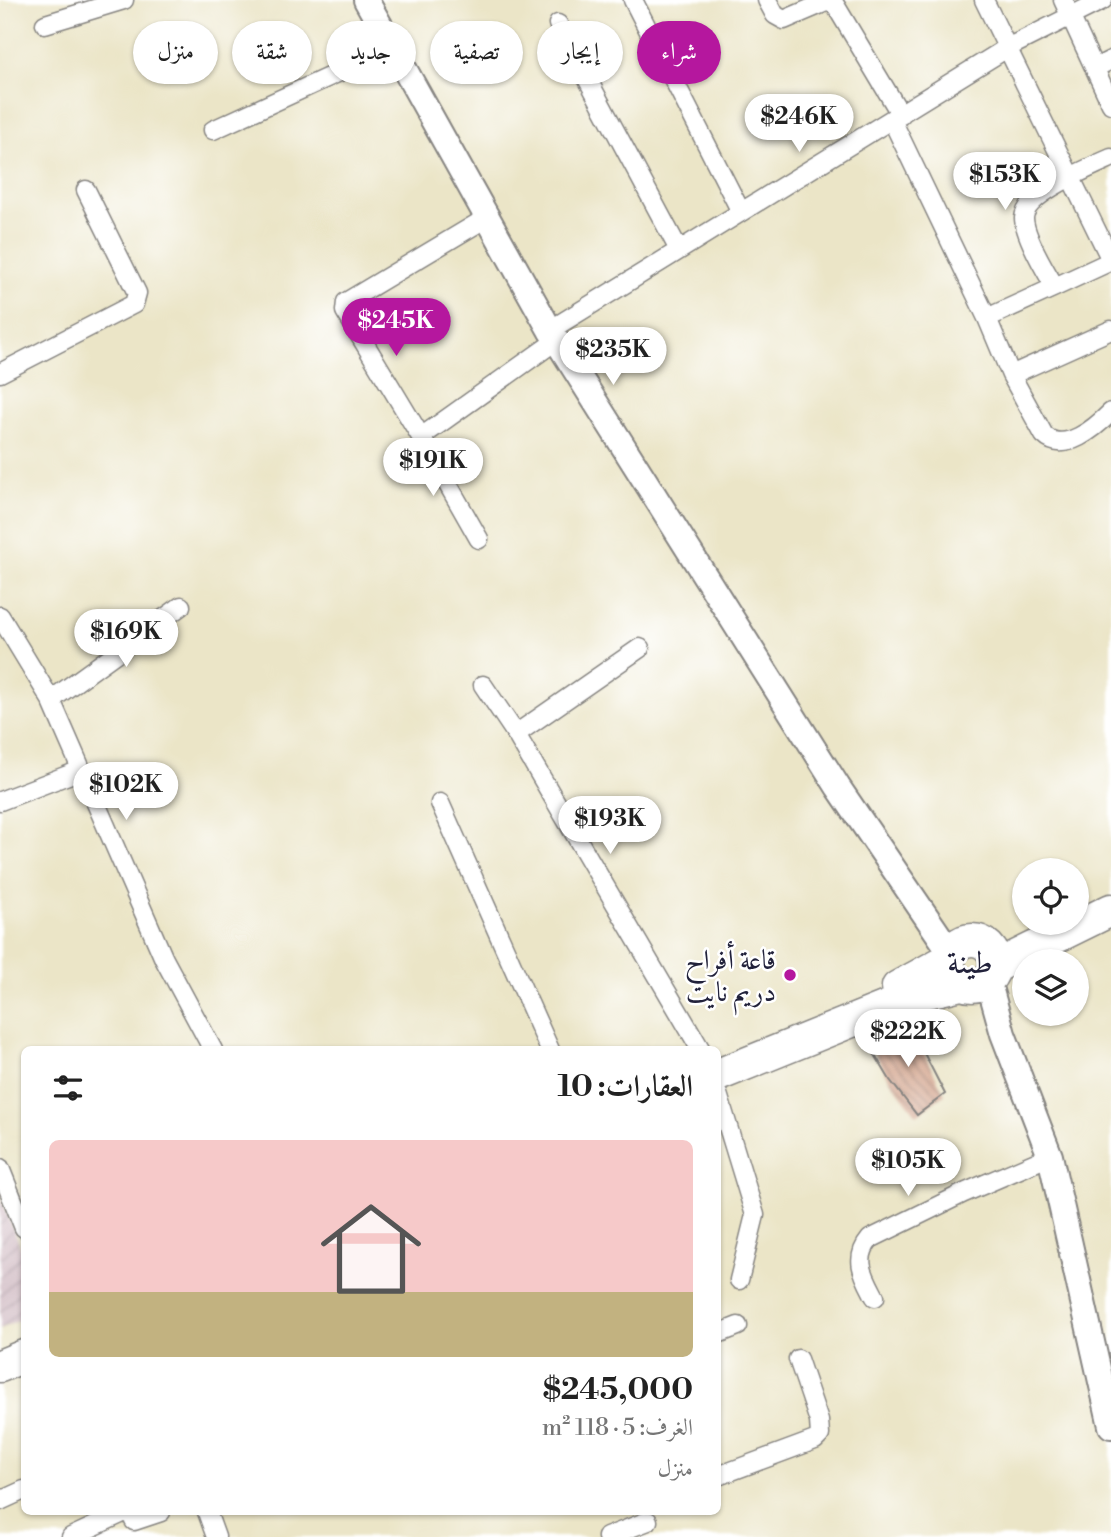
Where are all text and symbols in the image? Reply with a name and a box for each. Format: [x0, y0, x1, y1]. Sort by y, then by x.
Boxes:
chip: منزل [133, 21, 218, 84]
chip: شقة [232, 21, 312, 84]
chip: جديد [326, 21, 416, 84]
chip: تصفية [430, 21, 523, 84]
chip: إيجار [537, 21, 623, 84]
chip: شراء [637, 21, 721, 84]
pin: $246K [750, 94, 848, 154]
text: $246K [761, 103, 837, 131]
pin: $153K [956, 152, 1054, 212]
text: $153K [969, 161, 1041, 189]
pin: $245K [347, 298, 445, 358]
text: $245K [358, 307, 434, 335]
pin: $235K [564, 328, 662, 387]
text: $235K [576, 336, 650, 364]
pin: $191K [384, 438, 482, 498]
text: $191K [399, 447, 467, 475]
pin: $169K [77, 610, 175, 669]
text: $169K [90, 618, 162, 646]
pin: $102K [77, 762, 175, 822]
text: $102K [89, 771, 163, 799]
pin: $193K [561, 796, 659, 856]
text: $193K [574, 805, 646, 833]
map controls [1012, 858, 1089, 1026]
button: locate [1012, 858, 1089, 935]
place label: قاعة أفراح دريم نايت [685, 940, 776, 1016]
district label: طينة [947, 943, 993, 983]
button: layers [1012, 949, 1089, 1026]
marker: قاعة أفراح دريم نايت [782, 967, 798, 983]
pin: $222K [859, 1010, 957, 1069]
text: $222K [870, 1018, 946, 1046]
text: العقارات: 10 [558, 1068, 693, 1106]
icon: filters [49, 1069, 87, 1107]
pin: $105K [859, 1138, 957, 1198]
text: $105K [871, 1147, 945, 1175]
icon: home [308, 1186, 434, 1312]
text: $245,000 [543, 1371, 693, 1409]
text: الغرف: 5 · 118 m² [542, 1414, 693, 1442]
text: منزل [658, 1455, 693, 1483]

